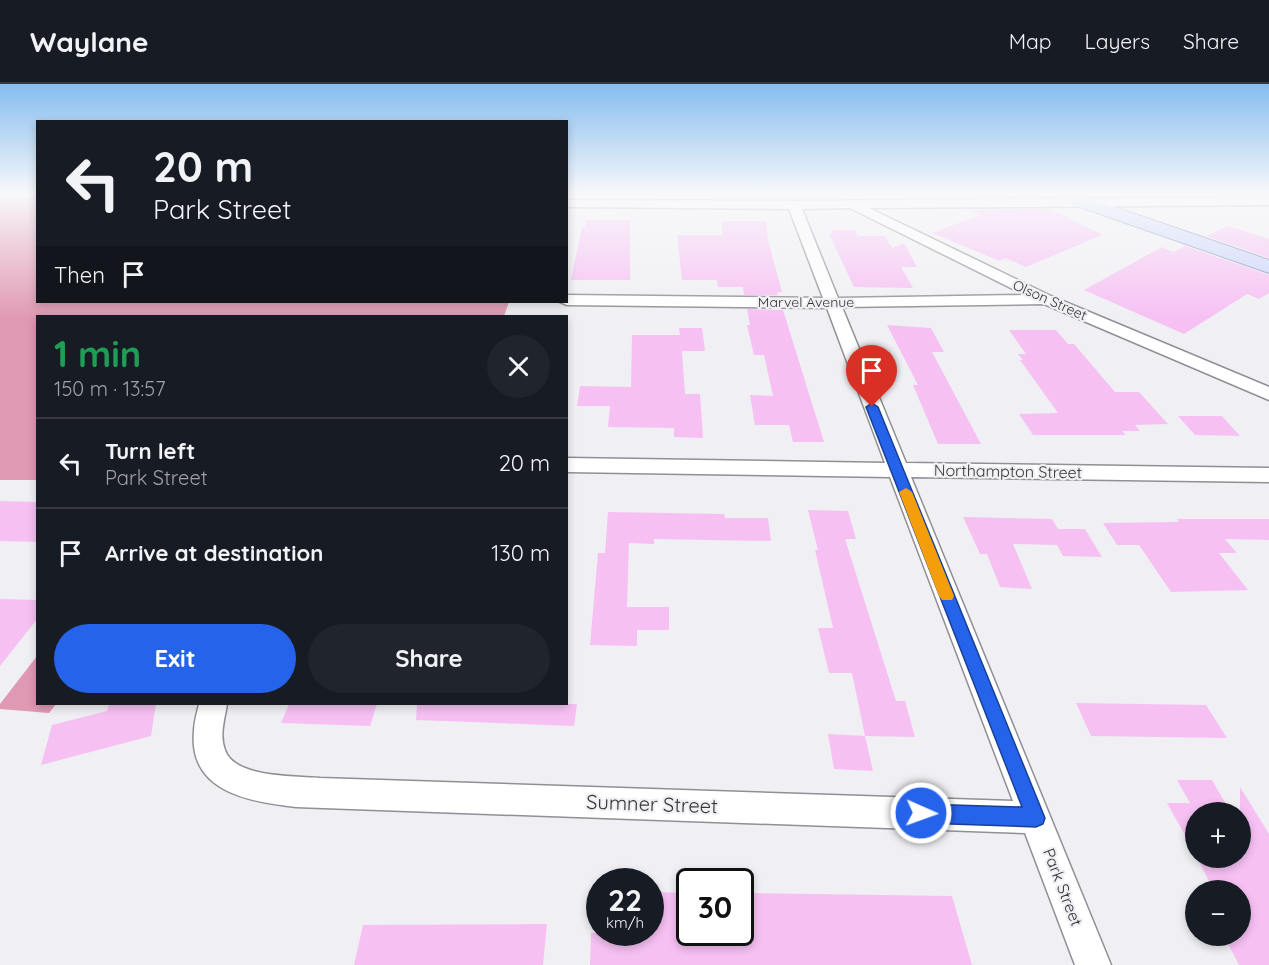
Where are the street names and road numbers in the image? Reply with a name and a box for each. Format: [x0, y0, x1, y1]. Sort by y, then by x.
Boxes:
street label: Olson Street [1010, 276, 1090, 324]
street label: Marvel Avenue [758, 293, 854, 311]
street label: Northampton Street [934, 460, 1082, 482]
street label: Sumner Street [586, 789, 718, 818]
street label: Park Street [1039, 845, 1087, 929]

